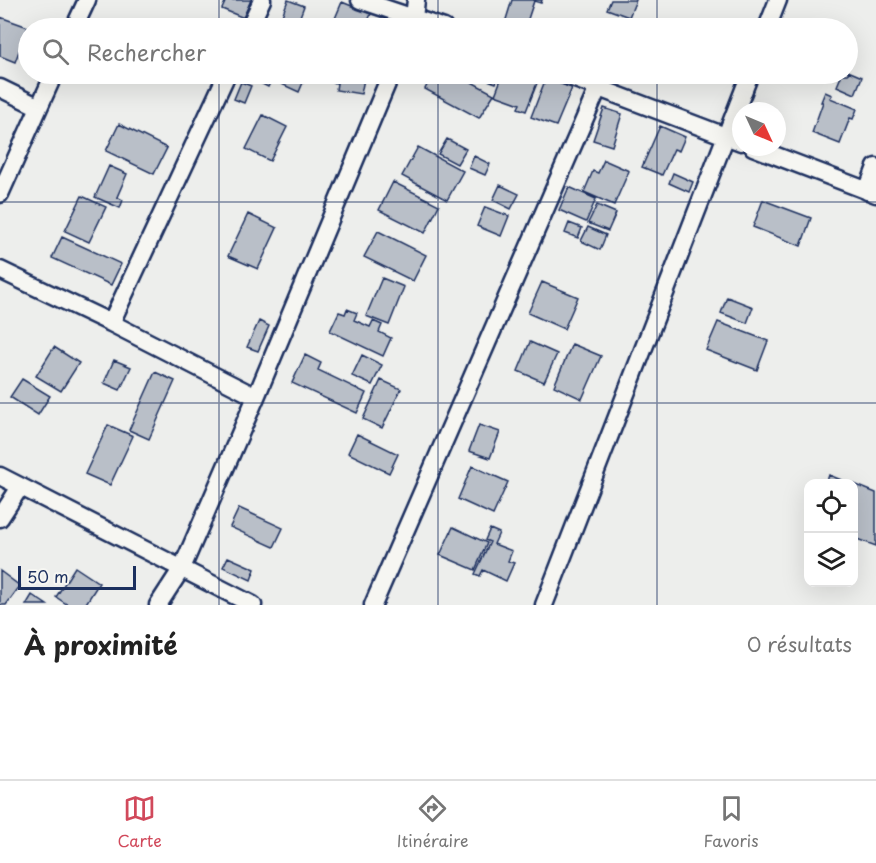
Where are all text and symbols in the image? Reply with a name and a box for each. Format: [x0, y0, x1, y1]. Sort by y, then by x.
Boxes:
search box [18, 18, 858, 84]
icon: search [39, 35, 72, 68]
text: Rechercher [87, 35, 206, 68]
north arrow [732, 102, 786, 156]
map controls [804, 479, 858, 587]
button: locate [804, 479, 858, 533]
button: layers [804, 533, 858, 587]
scale bar [18, 563, 136, 590]
text: 50 m [27, 564, 68, 588]
text: À proximité [24, 625, 178, 664]
text: 0 résultats [747, 629, 852, 659]
tab: Carte [117, 792, 162, 852]
tab: Itinéraire [397, 792, 469, 852]
tab: Favoris [704, 792, 759, 852]

